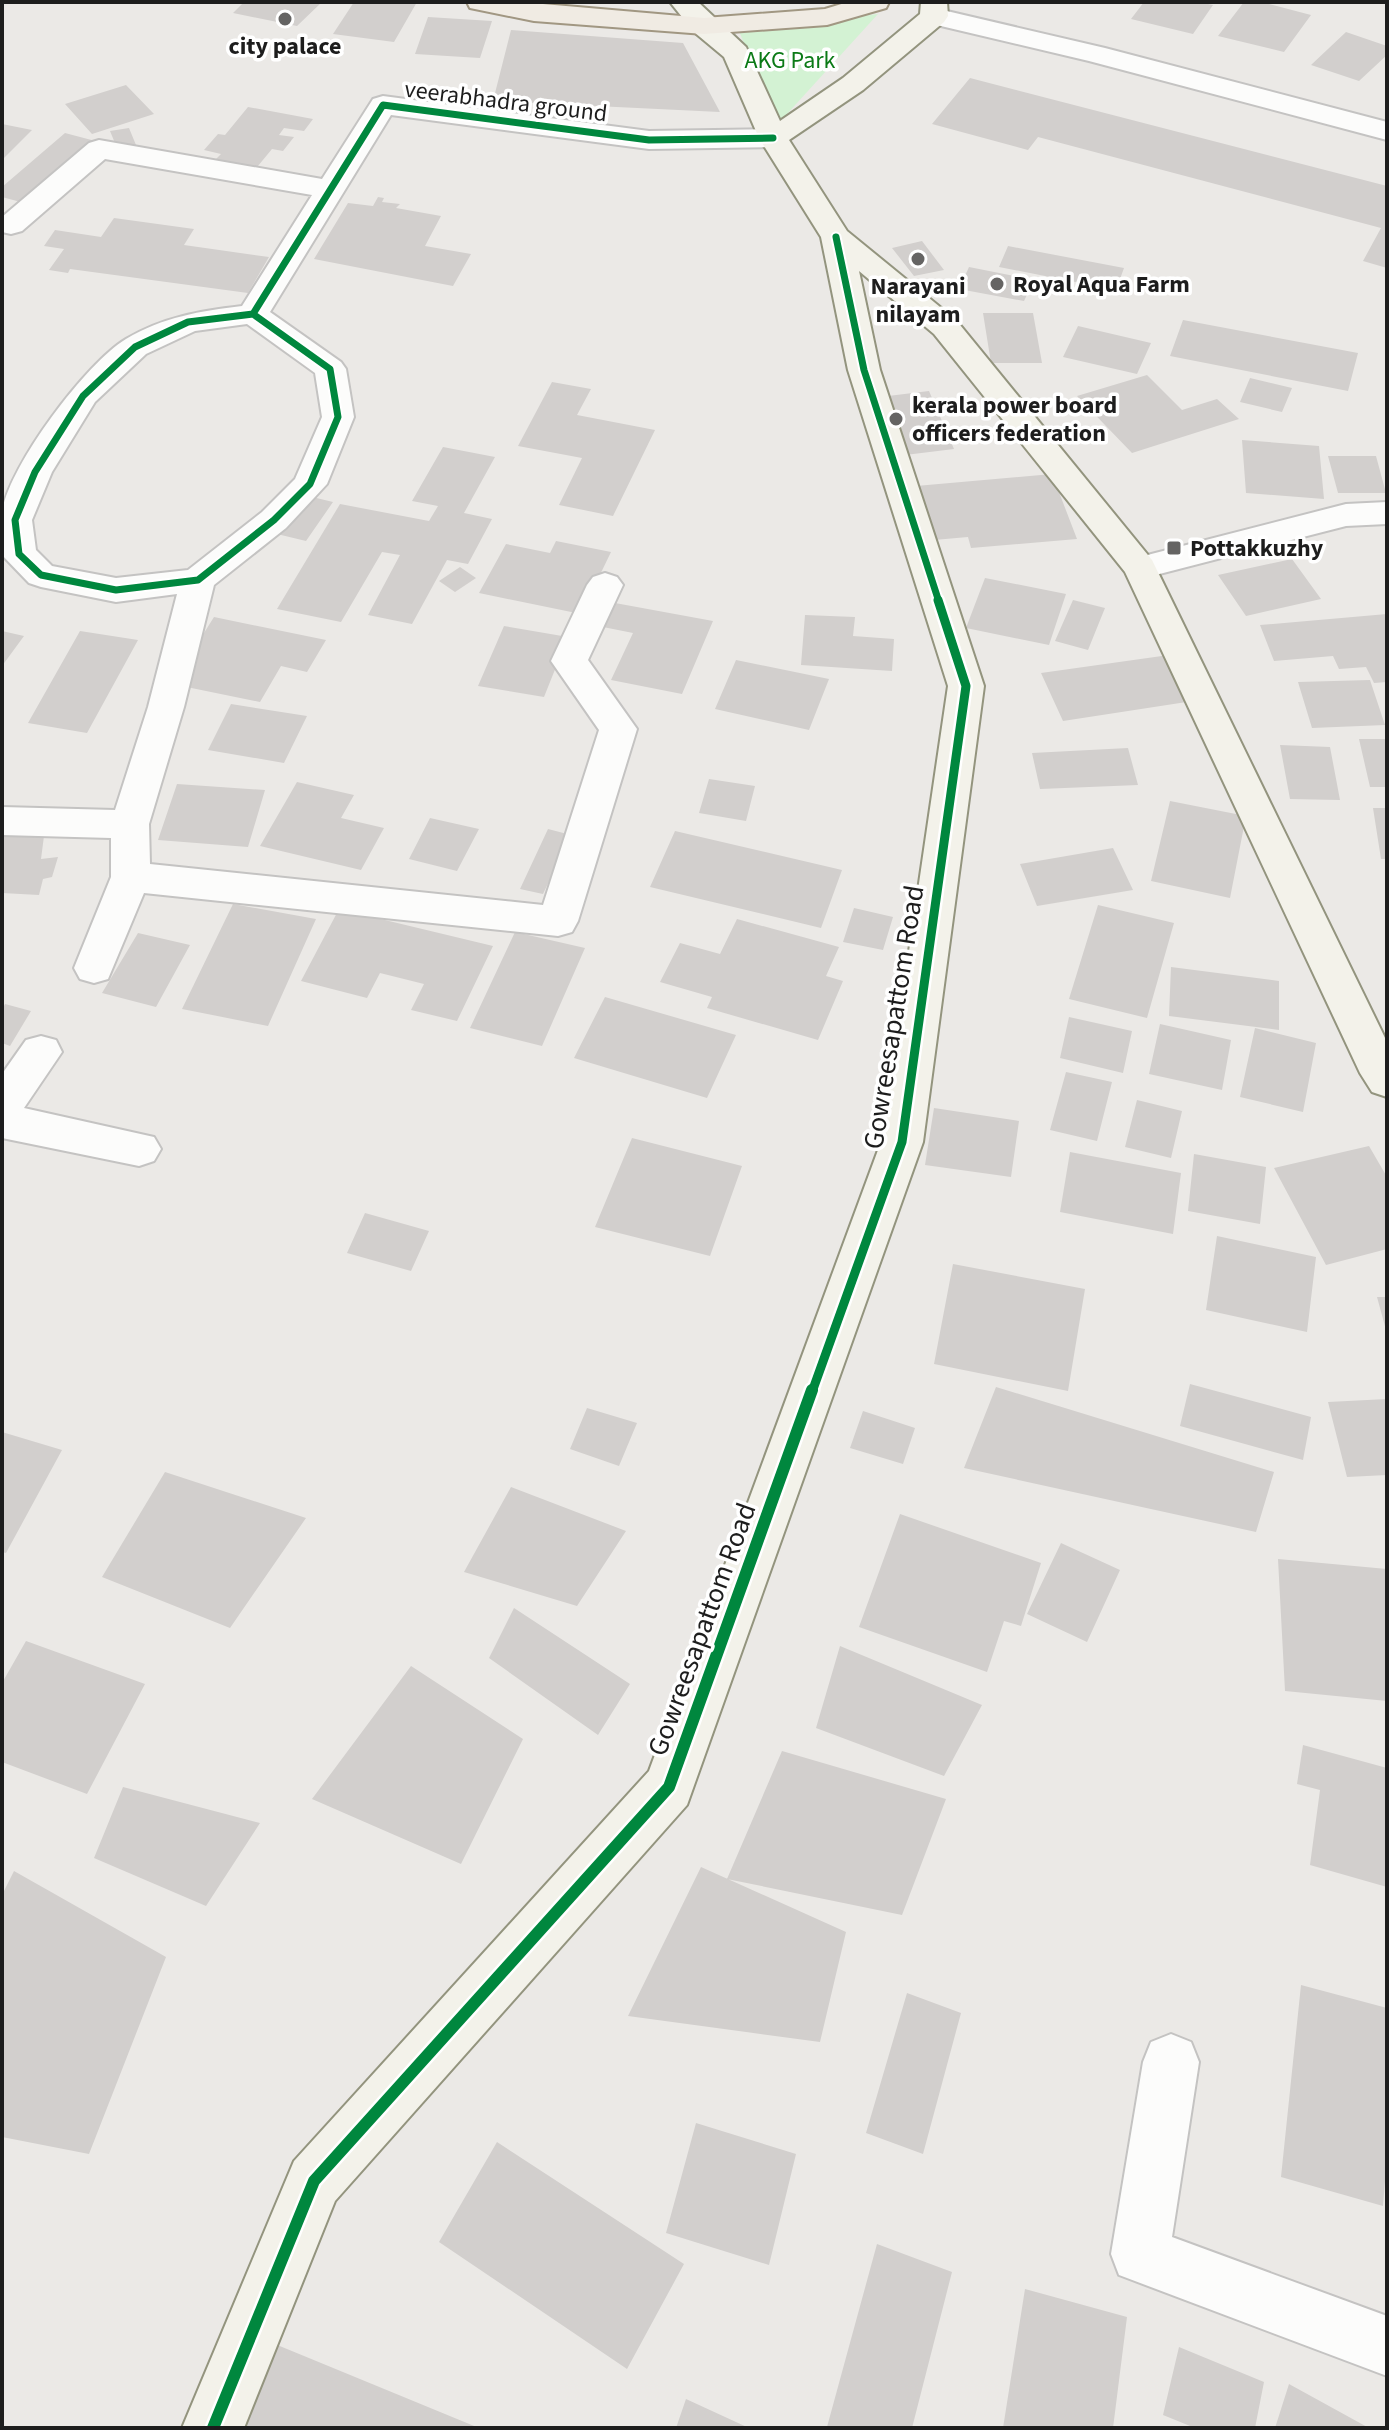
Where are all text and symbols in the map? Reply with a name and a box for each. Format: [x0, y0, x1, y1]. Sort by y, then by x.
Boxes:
marker: city palace [276, 10, 294, 28]
place label: city palace [228, 29, 342, 64]
park label: AKG Park [745, 43, 836, 78]
street label: veerabhadra ground [403, 72, 609, 131]
marker: Narayani nilayam [909, 250, 927, 268]
place label: Royal Aqua Farm [1013, 267, 1190, 302]
place label: Narayani nilayam [870, 269, 966, 332]
marker: Royal Aqua Farm [988, 275, 1006, 293]
place label: kerala power board officers federation [912, 388, 1117, 451]
marker: kerala power board officers federation [887, 410, 905, 428]
place label: Pottakkuzhy [1190, 531, 1324, 566]
marker: Pottakkuzhy [1165, 539, 1183, 557]
street label: Gowreesapattom Road [853, 882, 935, 1152]
street label: Gowreesapattom Road [638, 1497, 766, 1761]

